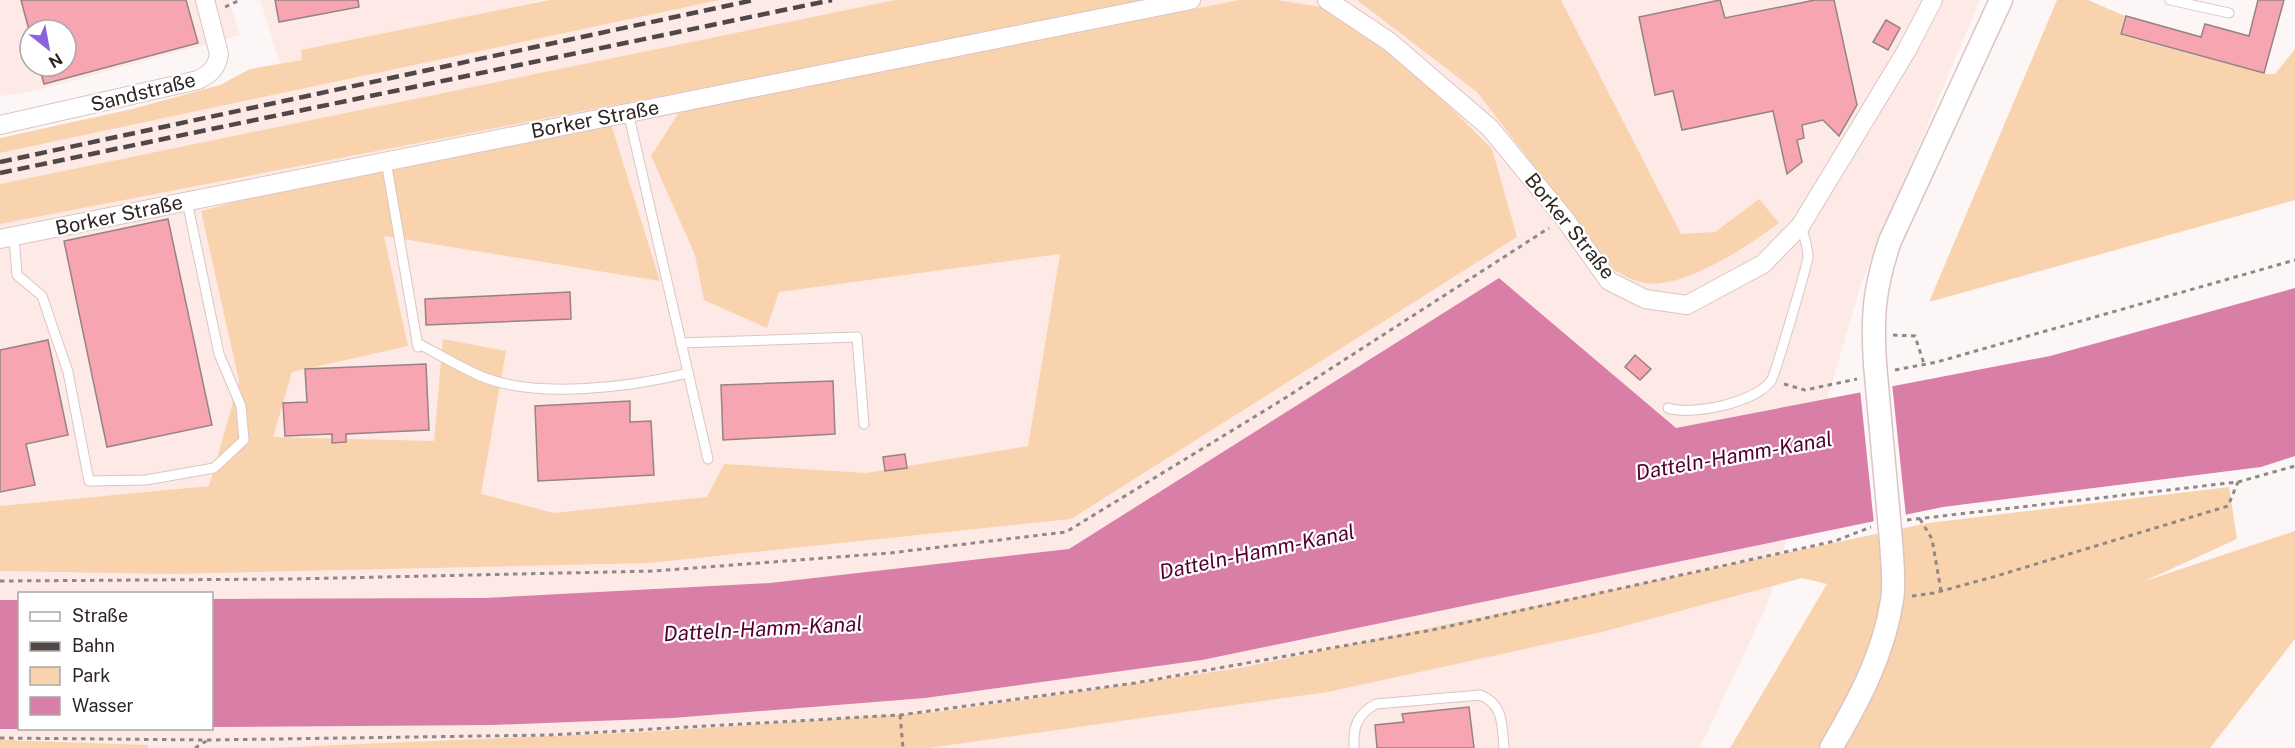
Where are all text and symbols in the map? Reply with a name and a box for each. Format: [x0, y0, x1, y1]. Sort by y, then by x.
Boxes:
north arrow [18, 18, 78, 78]
text: N [45, 49, 66, 72]
street label: Sandstraße [88, 67, 198, 117]
street label: Borker Straße [529, 95, 661, 143]
street label: Borker Straße [1520, 168, 1620, 284]
street label: Borker Straße [53, 190, 185, 240]
water label: Datteln-Hamm-Kanal [1634, 426, 1834, 485]
water label: Datteln-Hamm-Kanal [1157, 519, 1357, 584]
legend [18, 592, 213, 730]
text: Straße [72, 605, 128, 626]
water label: Datteln-Hamm-Kanal [663, 611, 863, 646]
text: Bahn [72, 635, 115, 656]
text: Park [72, 665, 110, 686]
text: Wasser [72, 695, 134, 716]

